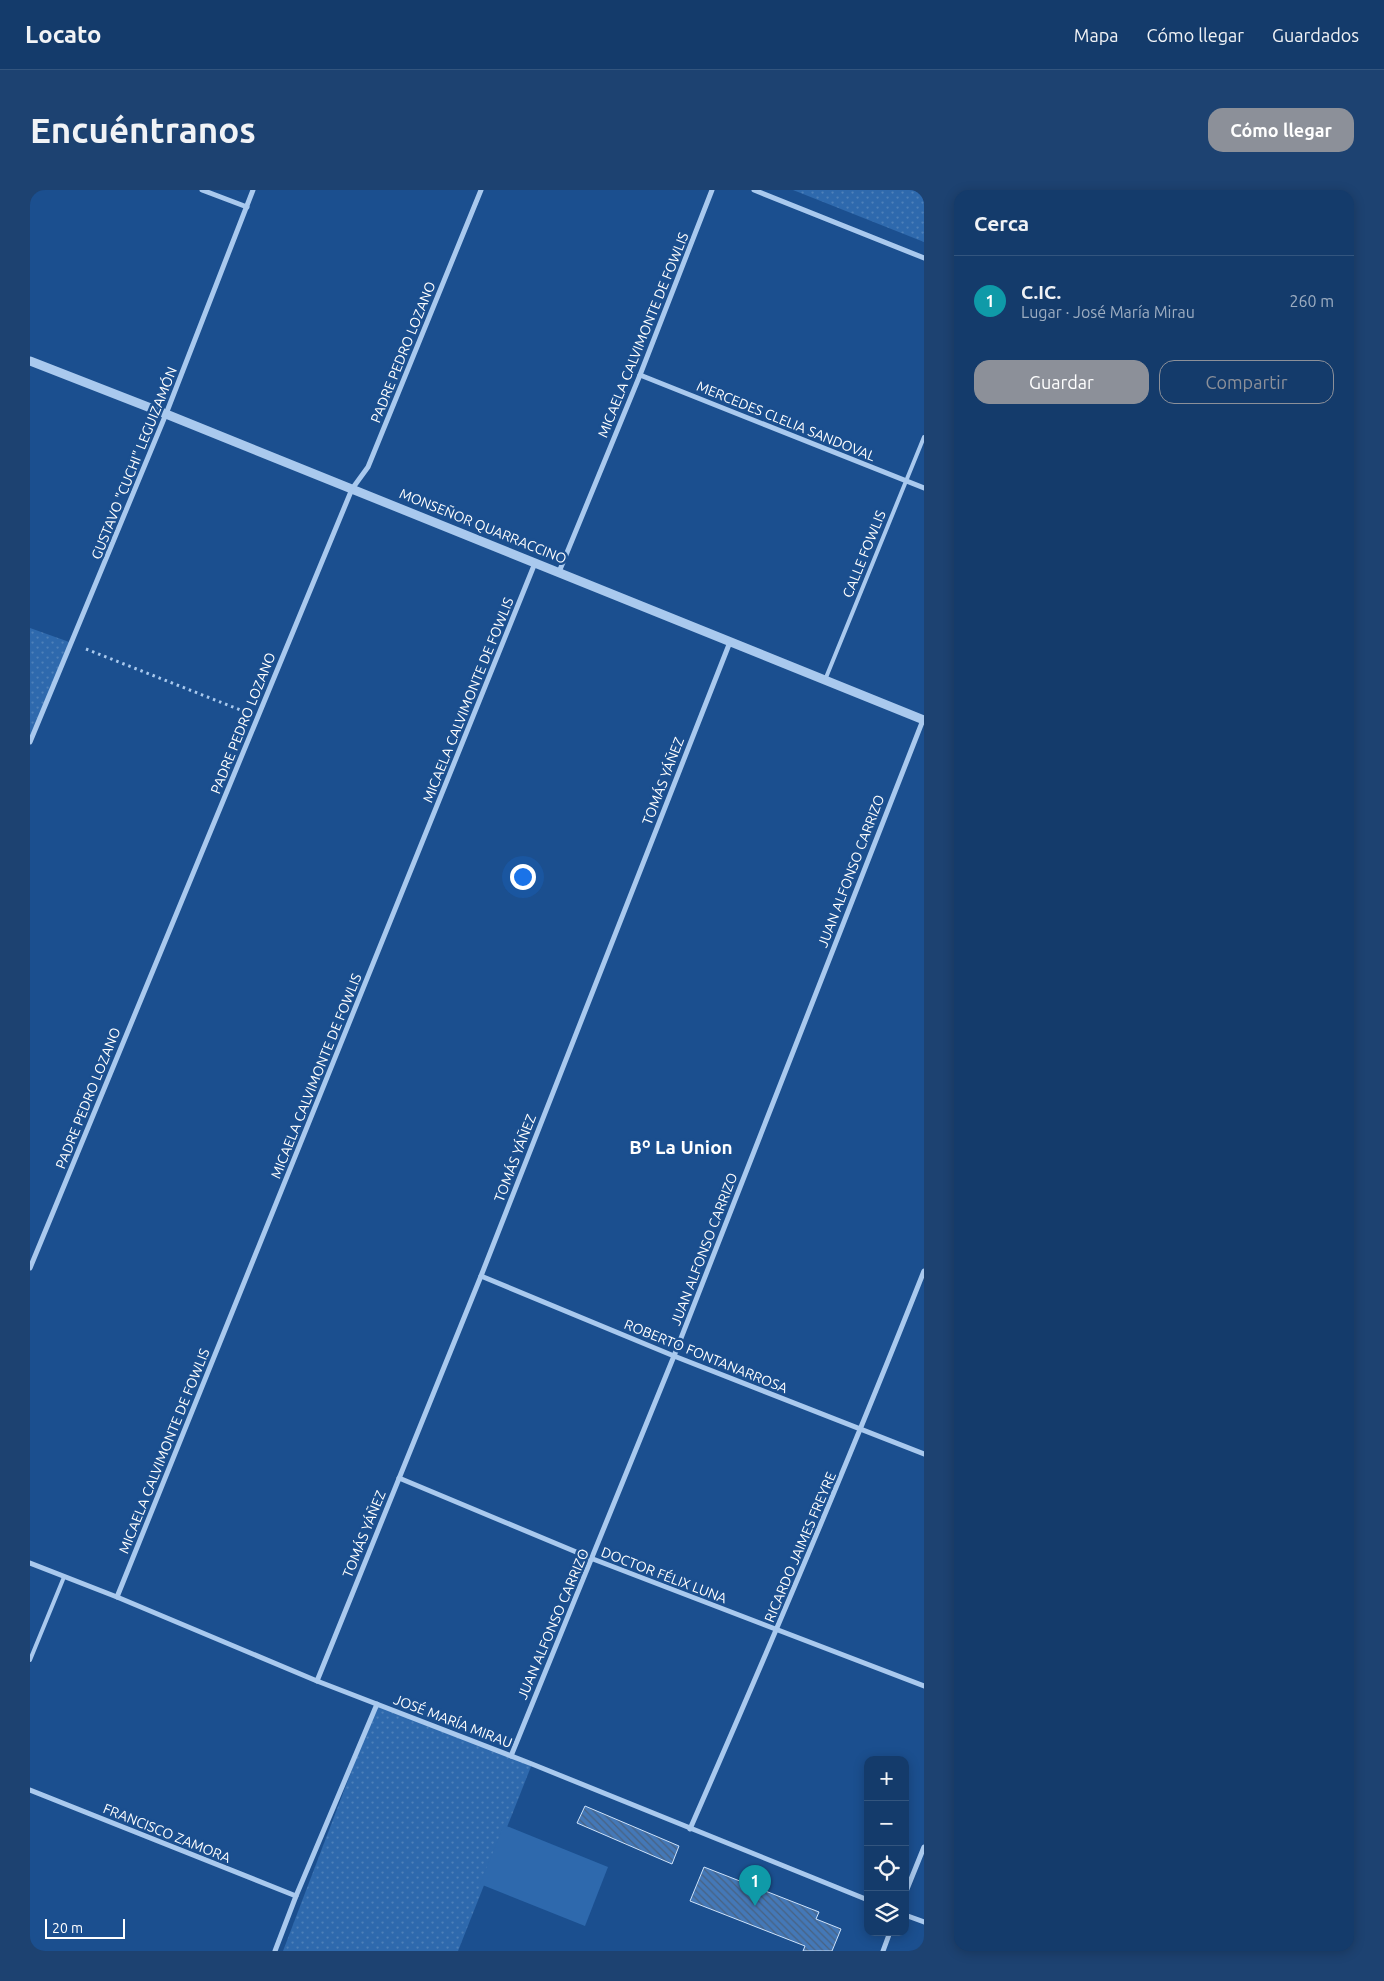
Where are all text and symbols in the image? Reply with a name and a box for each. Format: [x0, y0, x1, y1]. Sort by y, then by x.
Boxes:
text: Locato [25, 21, 101, 48]
text: Mapa [1074, 25, 1119, 45]
text: Cómo llegar [1147, 25, 1244, 45]
text: Guardados [1272, 25, 1359, 45]
button: Cómo llegar [1208, 108, 1354, 152]
text: Encuéntranos [30, 110, 256, 150]
text: Cerca [974, 211, 1029, 235]
street label: MICAELA CALVIMONTE DE FOWLIS [594, 230, 692, 440]
street label: PADRE PEDRO LOZANO [367, 279, 439, 425]
text: C.IC. [1021, 281, 1061, 303]
text: 1 [985, 292, 995, 310]
text: 260 m [1289, 292, 1334, 310]
text: Lugar · José María Mirau [1021, 303, 1195, 321]
button: Guardar [974, 360, 1149, 404]
button: Compartir [1159, 360, 1334, 404]
street label: GUSTAVO "CUCHI" LEGUIZAMÓN [87, 364, 180, 562]
street label: MERCEDES CLELIA SANDOVAL [694, 378, 878, 464]
street label: MONSEÑOR QUARRACCINO [397, 484, 569, 567]
street label: CALLE FOWLIS [839, 508, 889, 600]
street label: MICAELA CALVIMONTE DE FOWLIS [419, 595, 517, 805]
street label: PADRE PEDRO LOZANO [207, 650, 279, 796]
street label: TOMÁS YÁÑEZ [638, 735, 687, 827]
street label: JUAN ALFONSO CARRIZO [814, 792, 888, 950]
your location [510, 864, 536, 890]
street label: MICAELA CALVIMONTE DE FOWLIS [267, 971, 365, 1181]
street label: PADRE PEDRO LOZANO [52, 1025, 124, 1171]
street label: TOMÁS YÁÑEZ [490, 1112, 539, 1204]
district label: Bº La Union [629, 1136, 733, 1158]
street label: JUAN ALFONSO CARRIZO [667, 1170, 741, 1328]
street label: ROBERTO FONTANARROSA [622, 1316, 790, 1396]
street label: MICAELA CALVIMONTE DE FOWLIS [115, 1346, 213, 1556]
street label: RICARDO JAIMES FREYRE [761, 1469, 839, 1625]
street label: TOMÁS YÁÑEZ [338, 1488, 389, 1580]
street label: DOCTOR FÉLIX LUNA [599, 1543, 729, 1606]
street label: JUAN ALFONSO CARRIZO [514, 1546, 592, 1702]
street label: JOSÉ MARÍA MIRAU [392, 1690, 515, 1751]
map controls [864, 1756, 909, 1936]
button: + [864, 1756, 909, 1801]
street label: FRANCISCO ZAMORA [101, 1800, 233, 1866]
button: − [864, 1801, 909, 1846]
button: locate [864, 1846, 909, 1891]
pin: 1 [739, 1865, 771, 1906]
button: layers [864, 1891, 909, 1936]
scale bar [45, 1916, 125, 1939]
text: 20 m [52, 1920, 83, 1936]

